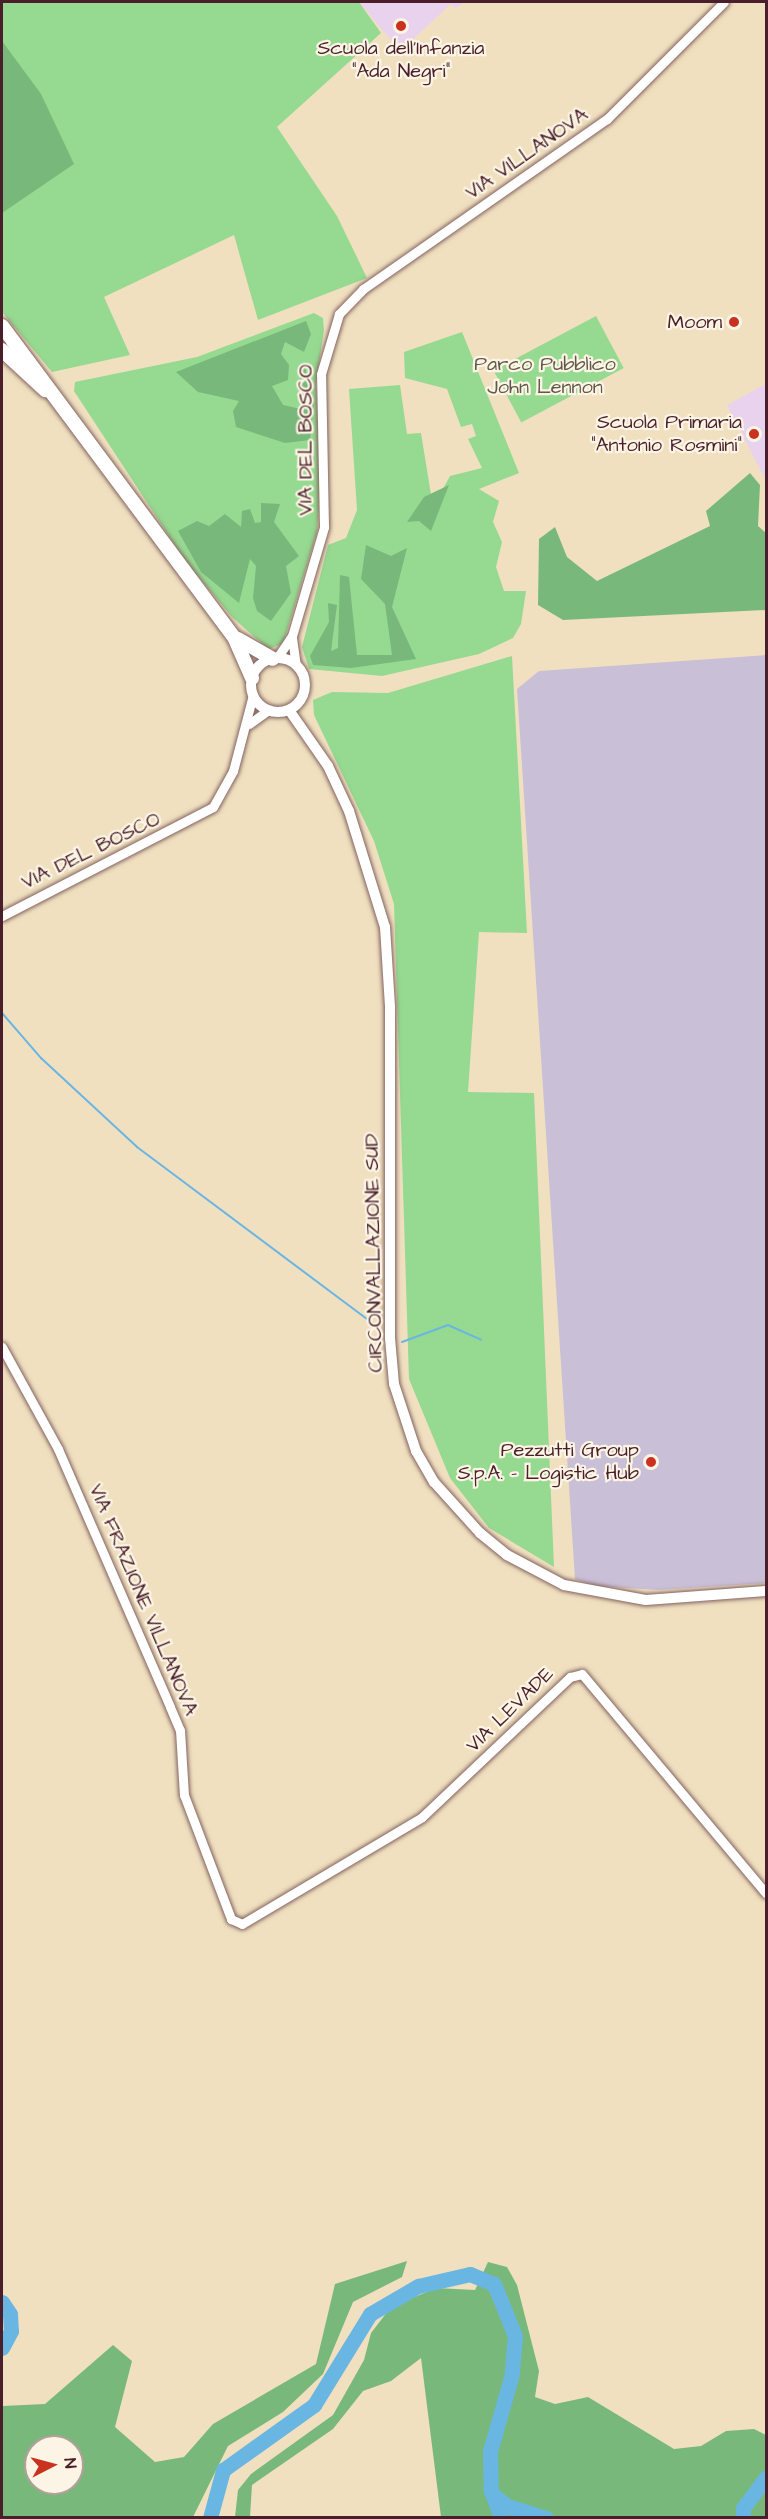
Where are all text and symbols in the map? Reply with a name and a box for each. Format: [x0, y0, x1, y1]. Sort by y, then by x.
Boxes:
marker: Scuola dell’Infanzia "Ada Negri" [394, 19, 408, 33]
place label: Scuola dell’Infanzia "Ada Negri" [317, 36, 485, 83]
street label: VIA VILLANOVA [461, 103, 593, 205]
place label: Moom [667, 310, 722, 334]
marker: Moom [727, 315, 741, 329]
park label: Parco Pubblico John Lennon [474, 352, 616, 399]
street label: VIA DEL BOSCO [294, 364, 318, 516]
place label: Scuola Primaria "Antonio Rosmini" [591, 410, 742, 457]
marker: Scuola Primaria "Antonio Rosmini" [747, 427, 761, 441]
street label: VIA DEL BOSCO [18, 807, 164, 895]
street label: CIRCONVALLAZIONE SUD [360, 1133, 388, 1373]
place label: Pezzutti Group S.p.A. - Logistic Hub [458, 1438, 639, 1485]
marker: Pezzutti Group S.p.A. - Logistic Hub [644, 1455, 658, 1469]
street label: VIA FRAZIONE VILLANOVA [83, 1481, 203, 1719]
street label: VIA LEVADE [461, 1662, 559, 1758]
north arrow [24, 2435, 84, 2495]
text: N [58, 2457, 81, 2469]

